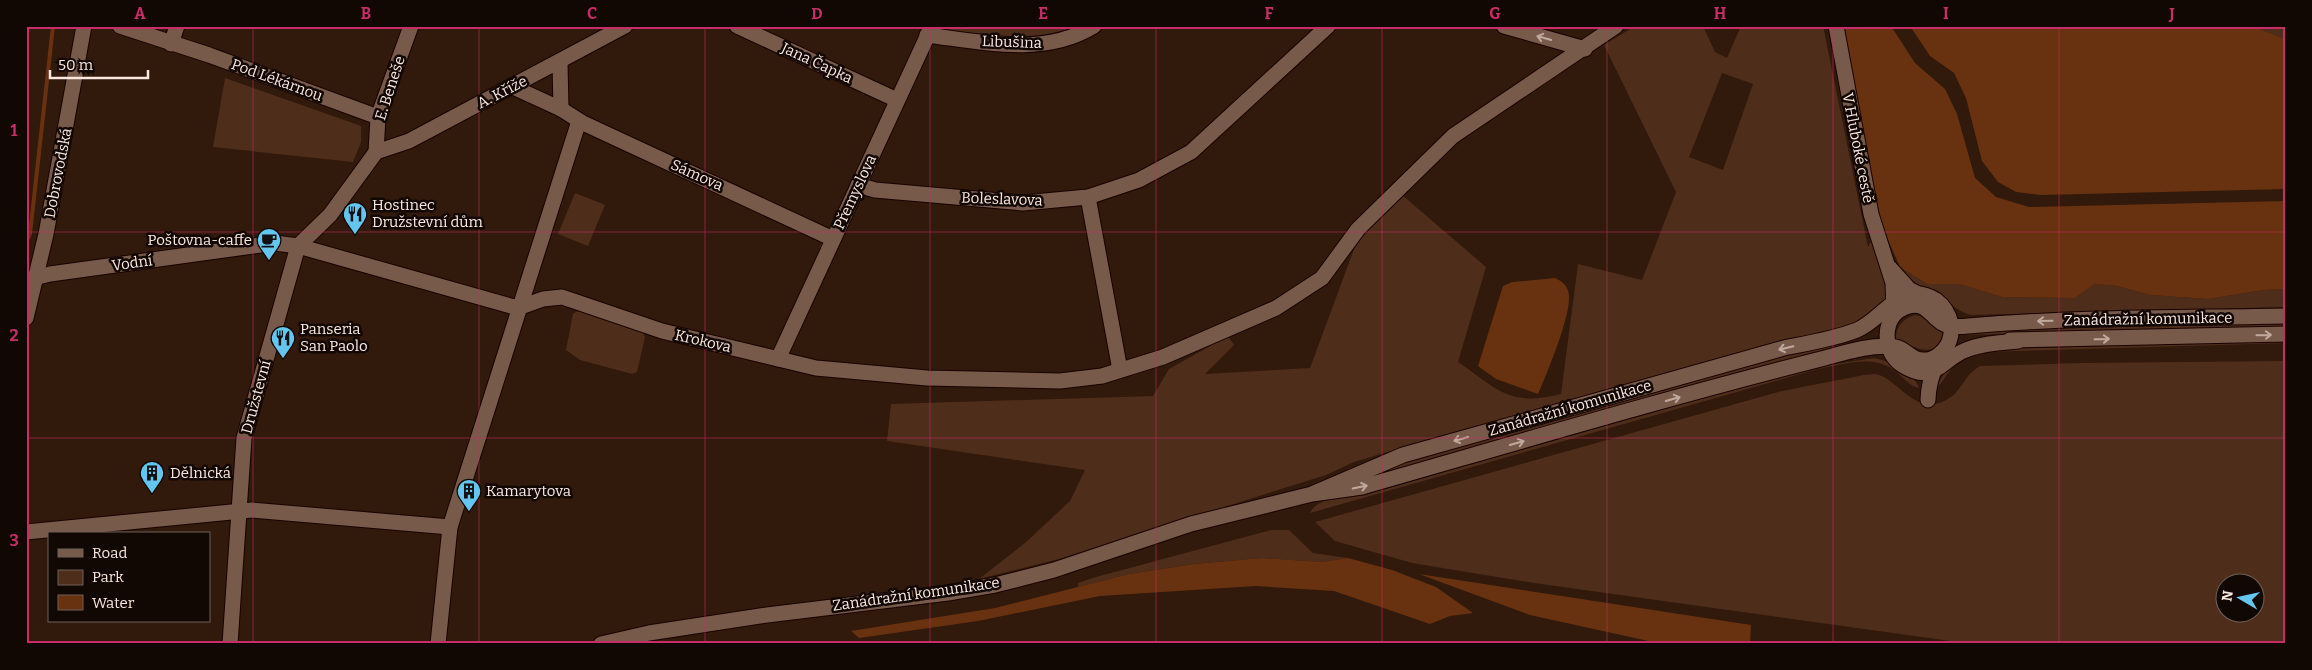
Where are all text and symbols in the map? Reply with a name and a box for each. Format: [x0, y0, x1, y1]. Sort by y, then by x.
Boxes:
text: A [134, 4, 146, 23]
text: B [361, 4, 371, 23]
text: C [587, 4, 597, 23]
text: D [811, 4, 823, 23]
text: E [1038, 4, 1048, 23]
text: F [1265, 4, 1274, 23]
text: G [1489, 4, 1501, 23]
text: H [1714, 4, 1727, 23]
text: I [1943, 4, 1949, 23]
text: J [2168, 4, 2175, 23]
street label: Libušina [982, 32, 1042, 52]
one-way arrow [1537, 32, 1553, 42]
street label: Jana Čapka [778, 38, 855, 87]
scale bar [50, 48, 148, 80]
street label: E. Beneše [371, 54, 409, 122]
street label: Pod Lékárnou [229, 55, 325, 105]
text: 50 m [58, 56, 94, 74]
street label: A. Kříže [474, 72, 530, 112]
street label: V Hluboké cestě [1839, 91, 1877, 205]
text: 1 [11, 121, 18, 140]
street label: Dobrovodská [40, 127, 76, 219]
street label: Přemyslova [830, 152, 880, 232]
street label: Sámova [668, 156, 726, 194]
street label: Boleslavova [961, 189, 1043, 209]
place label: Hostinec Družstevní dům [372, 196, 484, 231]
restaurant icon: Hostinec Družstevní dům [342, 201, 368, 235]
cafe icon: Poštovna-caffe [256, 227, 282, 261]
place label: Poštovna-caffe [148, 231, 252, 249]
street label: Vodní [111, 251, 154, 275]
street label: Zanádražní komunikace [2064, 309, 2232, 329]
one-way arrow [2037, 316, 2053, 326]
place label: Panseria San Paolo [300, 320, 368, 355]
restaurant icon: Panseria San Paolo [270, 325, 296, 359]
text: 2 [9, 326, 19, 345]
street label: Krokova [673, 326, 733, 356]
one-way arrow [2256, 330, 2272, 339]
one-way arrow [2093, 334, 2109, 344]
one-way arrow [1778, 344, 1794, 353]
street label: Družstevní [238, 358, 275, 436]
street label: Zanádražní komunikace [1486, 376, 1654, 440]
one-way arrow [1665, 394, 1681, 403]
one-way arrow [1453, 435, 1469, 445]
one-way arrow [1508, 438, 1524, 448]
building icon: Dělnická [139, 460, 165, 494]
place label: Dělnická [170, 464, 231, 482]
building icon: Kamarytova [456, 478, 482, 512]
one-way arrow [1352, 481, 1368, 491]
place label: Kamarytova [486, 482, 571, 500]
text: 3 [9, 531, 19, 550]
legend [48, 532, 210, 622]
text: Road [92, 544, 127, 562]
text: Park [92, 568, 124, 586]
north arrow [2214, 572, 2264, 622]
street label: Zanádražní komunikace [831, 573, 1001, 615]
text: N [2218, 589, 2237, 603]
text: Water [92, 594, 135, 612]

